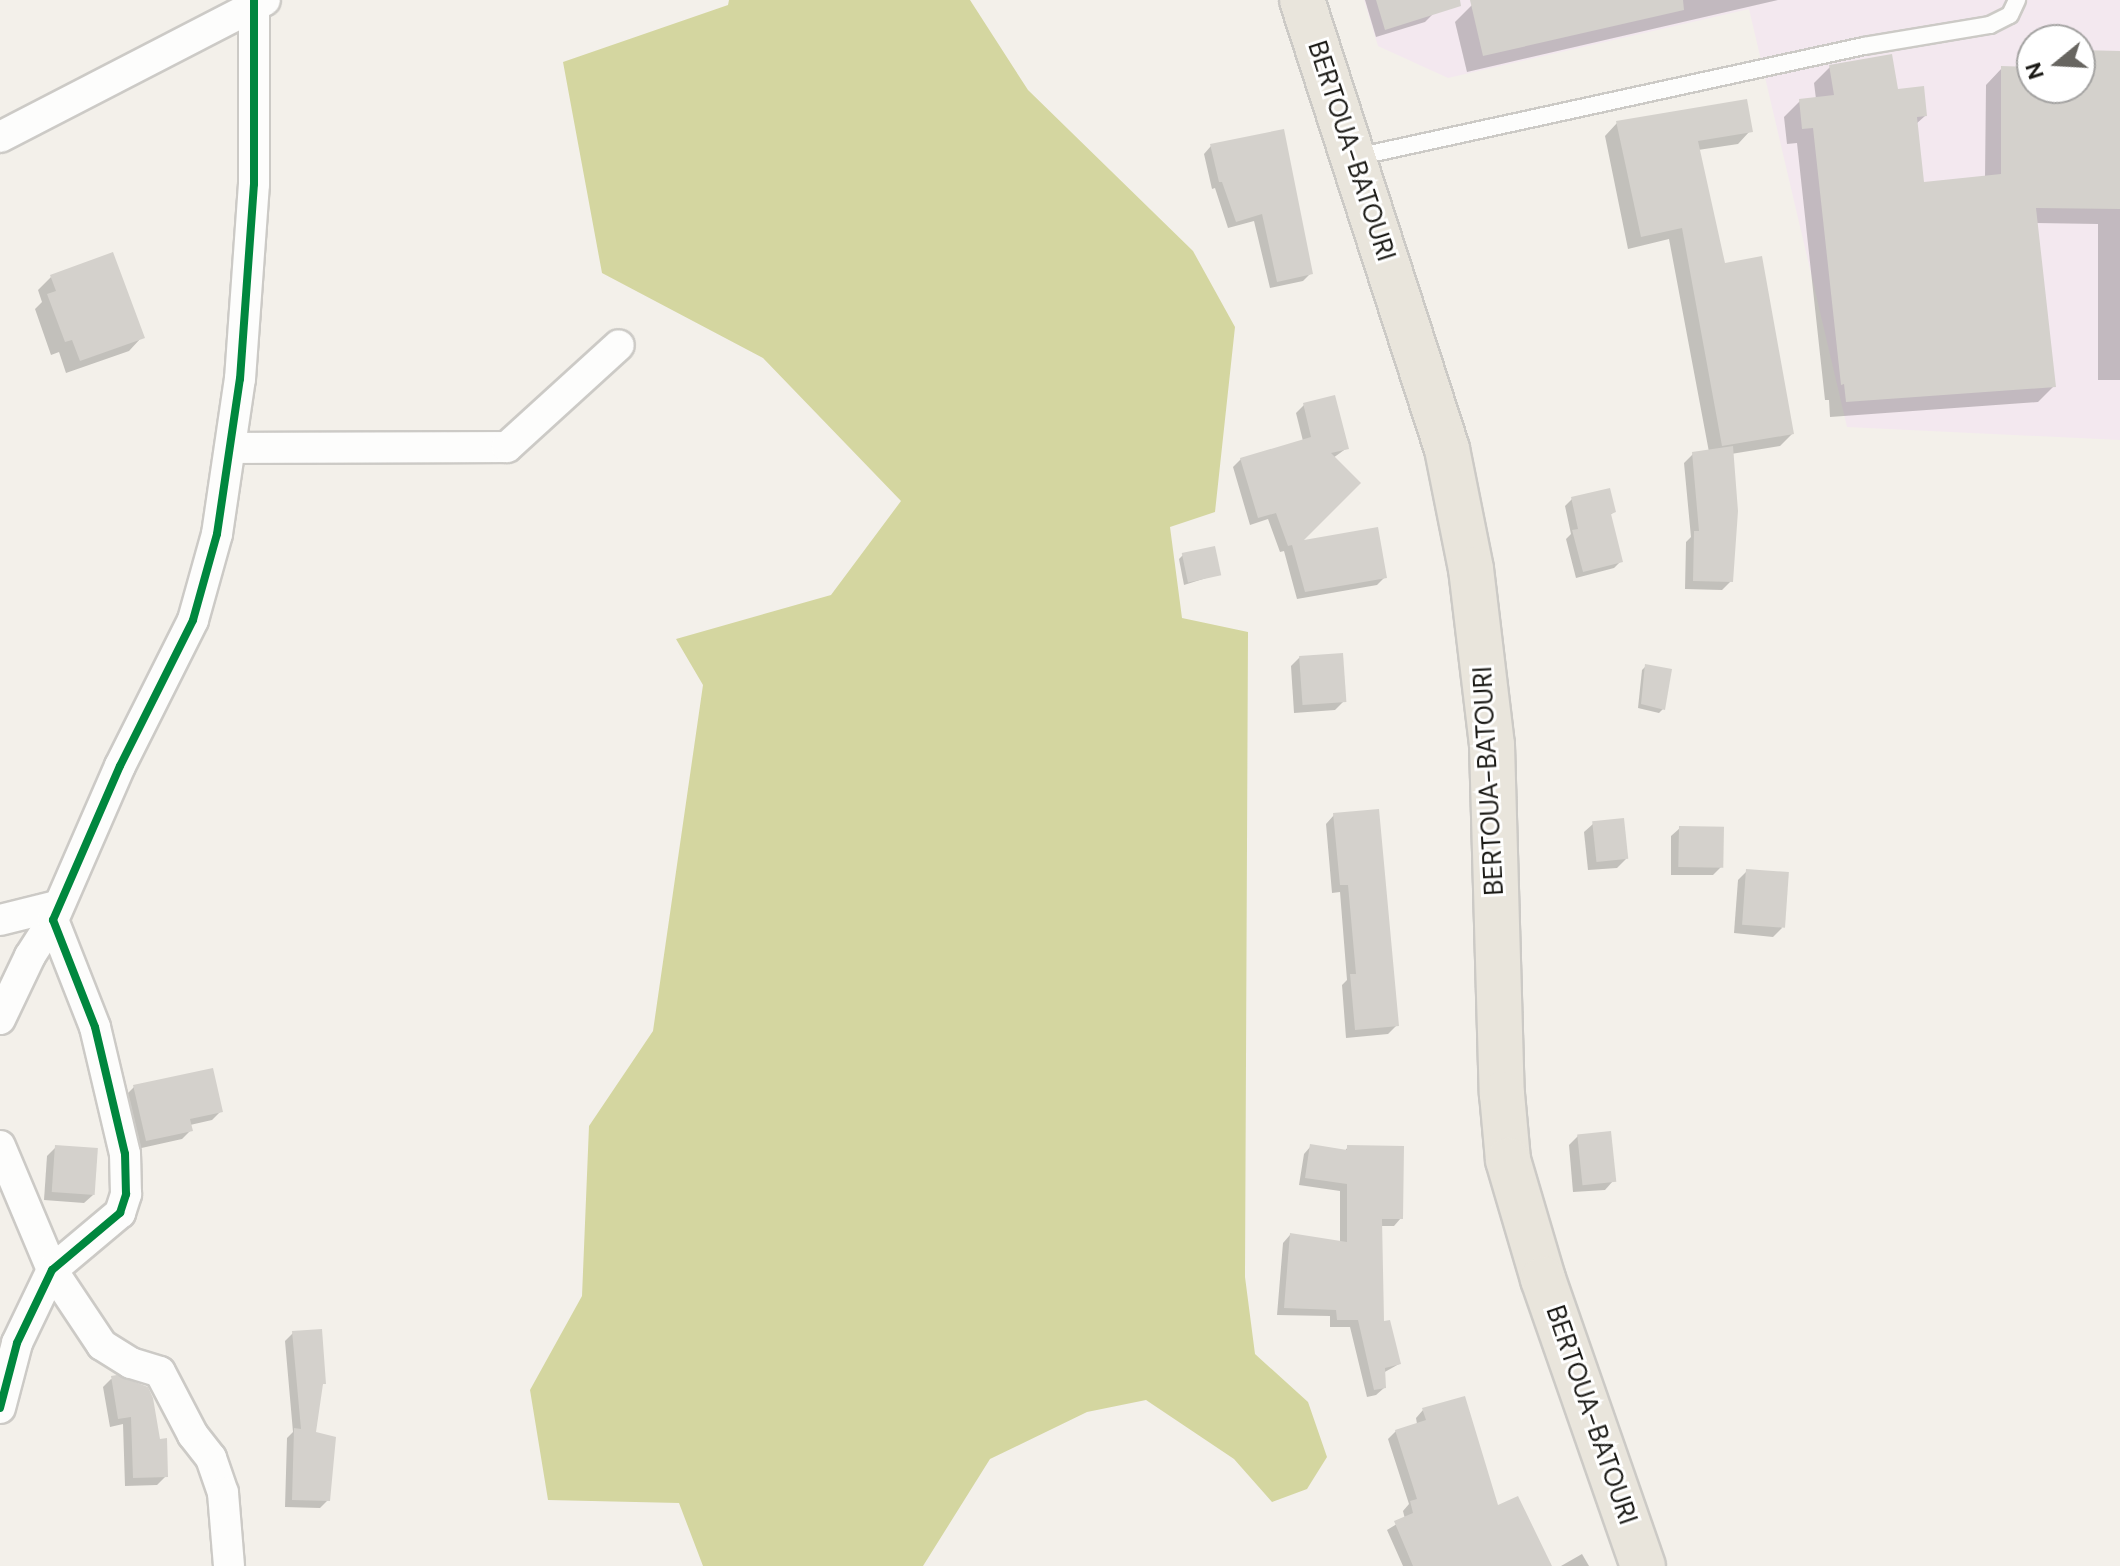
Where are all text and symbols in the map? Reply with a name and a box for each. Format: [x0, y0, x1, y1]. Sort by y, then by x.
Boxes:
north arrow [2016, 24, 2096, 104]
street label: BERTOUA-BATOURI [1301, 37, 1401, 265]
text: N [2018, 59, 2051, 83]
street label: BERTOUA-BATOURI [1467, 666, 1511, 896]
street label: BERTOUA-BATOURI [1539, 1302, 1643, 1528]

